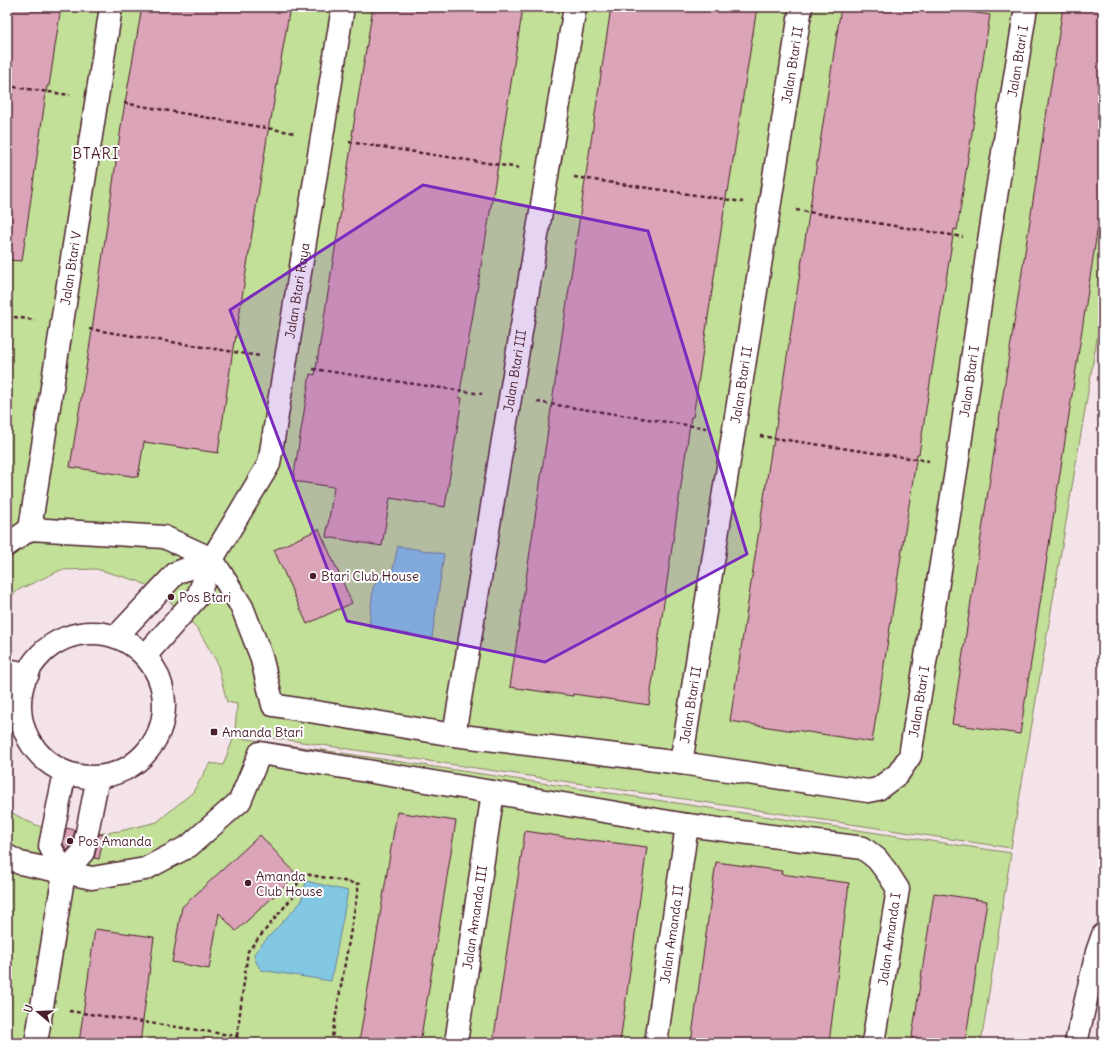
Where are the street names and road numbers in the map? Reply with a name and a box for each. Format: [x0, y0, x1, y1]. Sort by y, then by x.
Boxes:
street label: Jalan Btari I [1004, 24, 1032, 98]
street label: Jalan Btari II [778, 25, 807, 105]
street label: Jalan Btari V [57, 230, 85, 306]
street label: Jalan Btari Raya [281, 242, 314, 340]
street label: Jalan Btari III [500, 328, 530, 414]
street label: Jalan Btari I [956, 344, 983, 418]
street label: Jalan Btari II [727, 345, 756, 425]
street label: Jalan Btari I [905, 664, 934, 739]
street label: Jalan Btari II [676, 665, 705, 745]
street label: Jalan Amanda III [459, 864, 491, 971]
street label: Jalan Amanda II [657, 883, 687, 985]
street label: Jalan Amanda I [875, 891, 904, 987]

